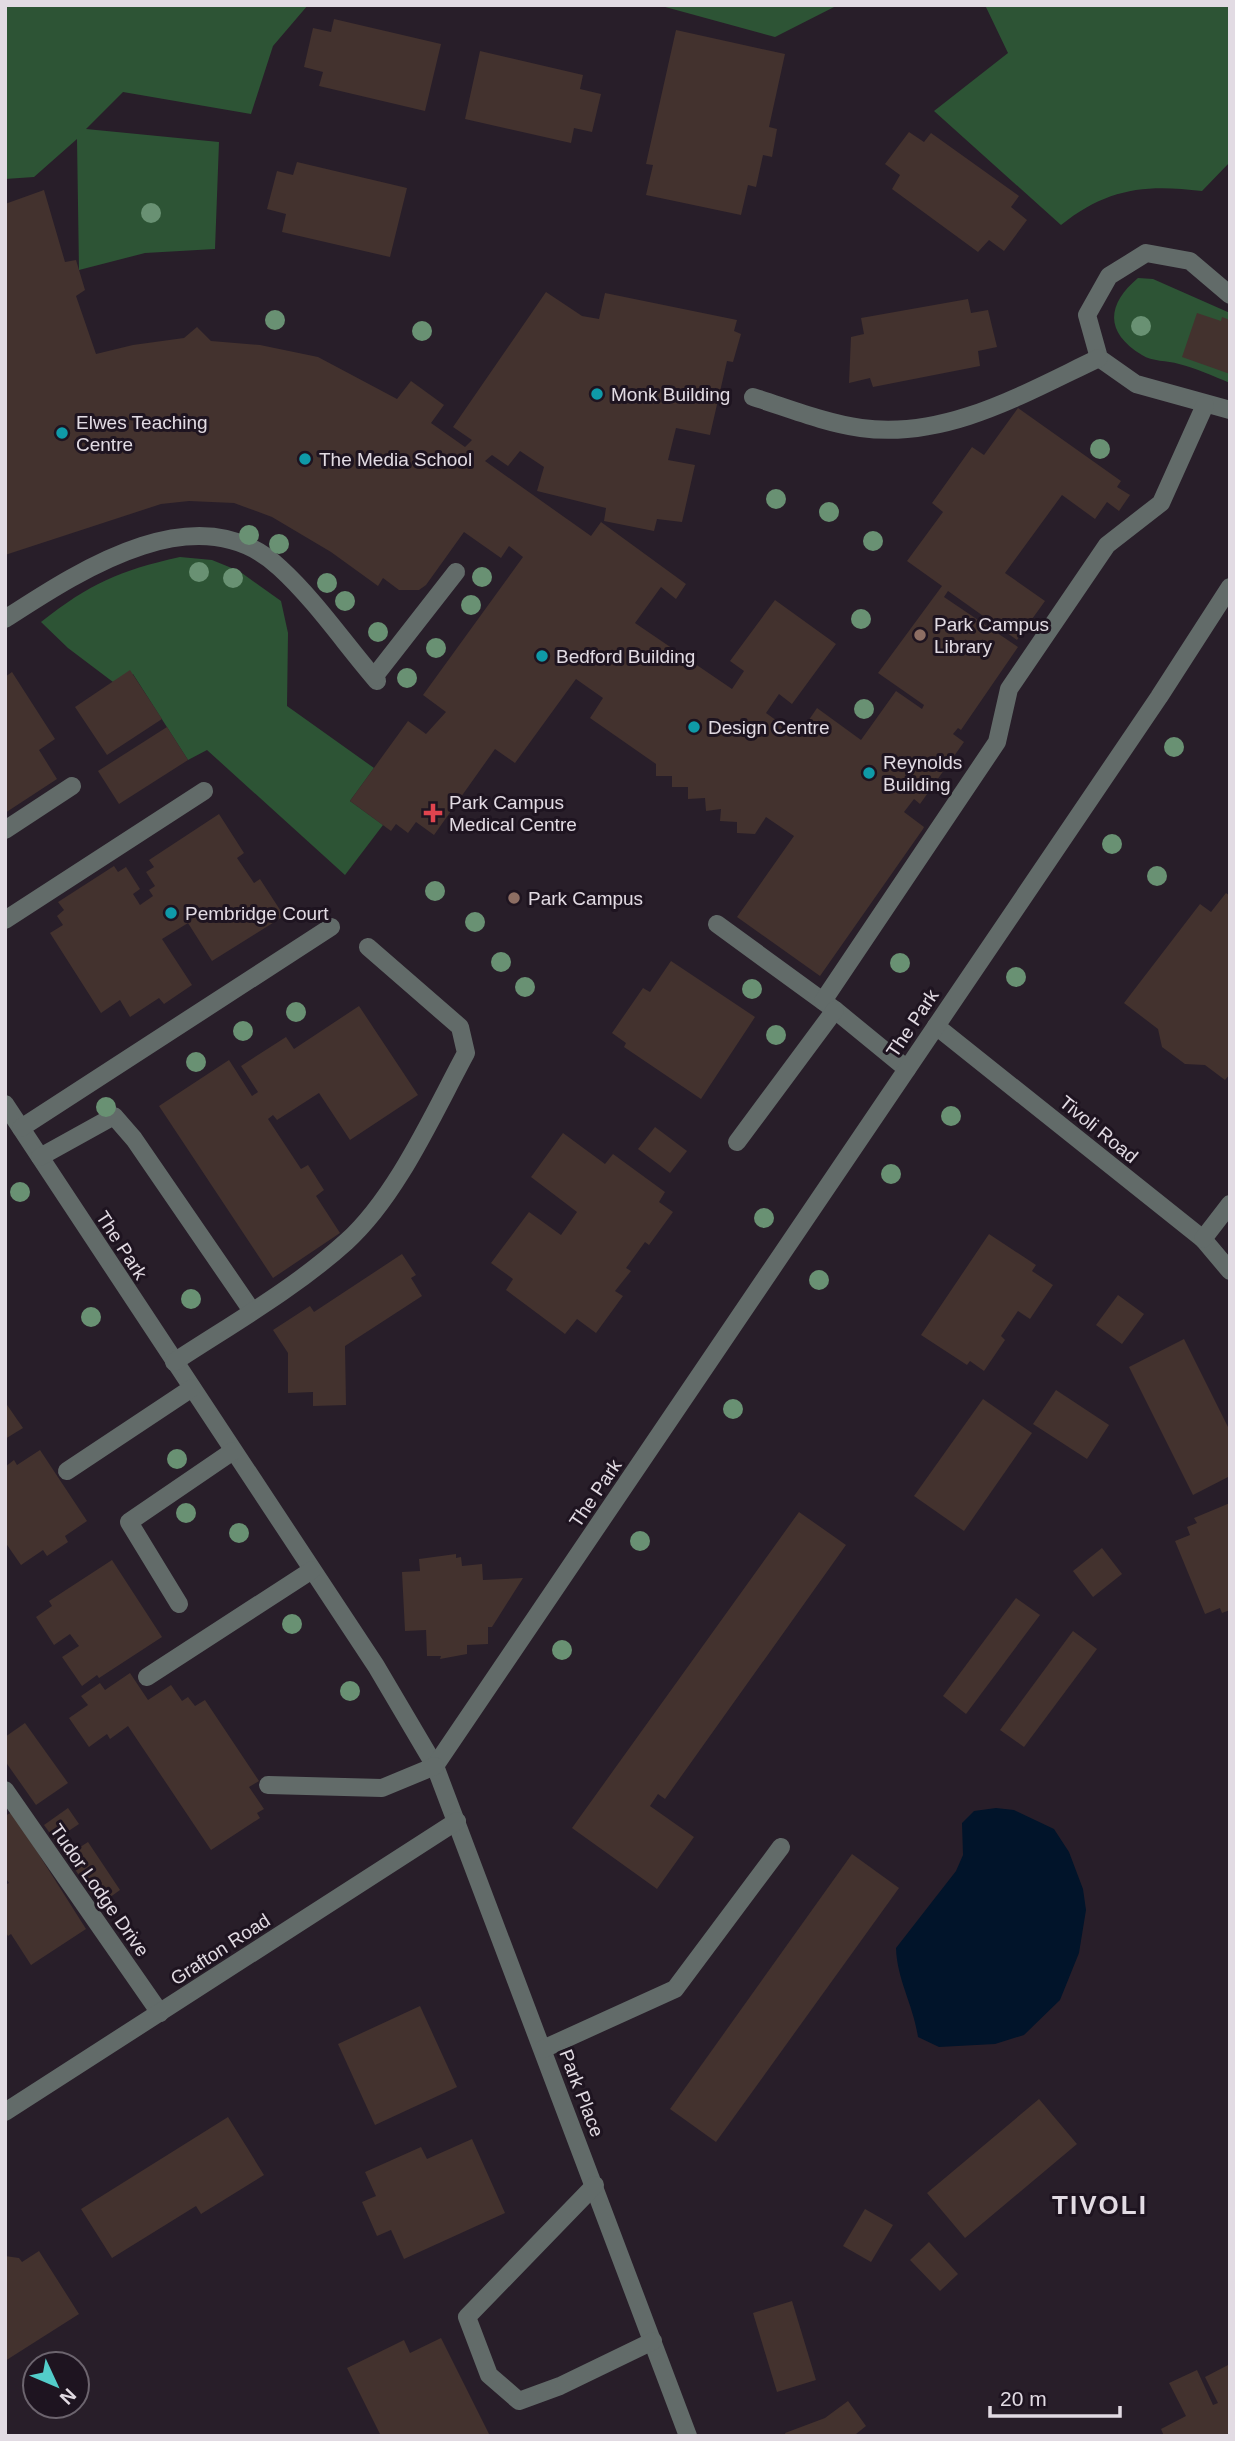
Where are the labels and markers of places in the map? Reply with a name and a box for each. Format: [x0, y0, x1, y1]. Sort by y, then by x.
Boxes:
place label: Monk Building [611, 384, 730, 405]
marker: Monk Building [589, 386, 605, 402]
place label: Elwes Teaching Centre [76, 412, 208, 455]
marker: Elwes Teaching Centre [54, 425, 70, 441]
place label: The Media School [319, 449, 472, 470]
marker: The Media School [297, 451, 313, 467]
place label: Park Campus Library [934, 614, 1049, 657]
marker: Park Campus Library [912, 627, 928, 643]
place label: Bedford Building [556, 646, 695, 667]
marker: Bedford Building [534, 648, 550, 664]
place label: Design Centre [708, 717, 829, 738]
marker: Design Centre [686, 719, 702, 735]
place label: Reynolds Building [883, 752, 962, 795]
marker: Reynolds Building [861, 765, 877, 781]
place label: Park Campus Medical Centre [449, 792, 577, 835]
marker: Park Campus Medical Centre [423, 803, 443, 823]
place label: Park Campus [528, 888, 643, 909]
marker: Park Campus [506, 890, 522, 906]
place label: Pembridge Court [185, 903, 329, 924]
marker: Pembridge Court [163, 905, 179, 921]

